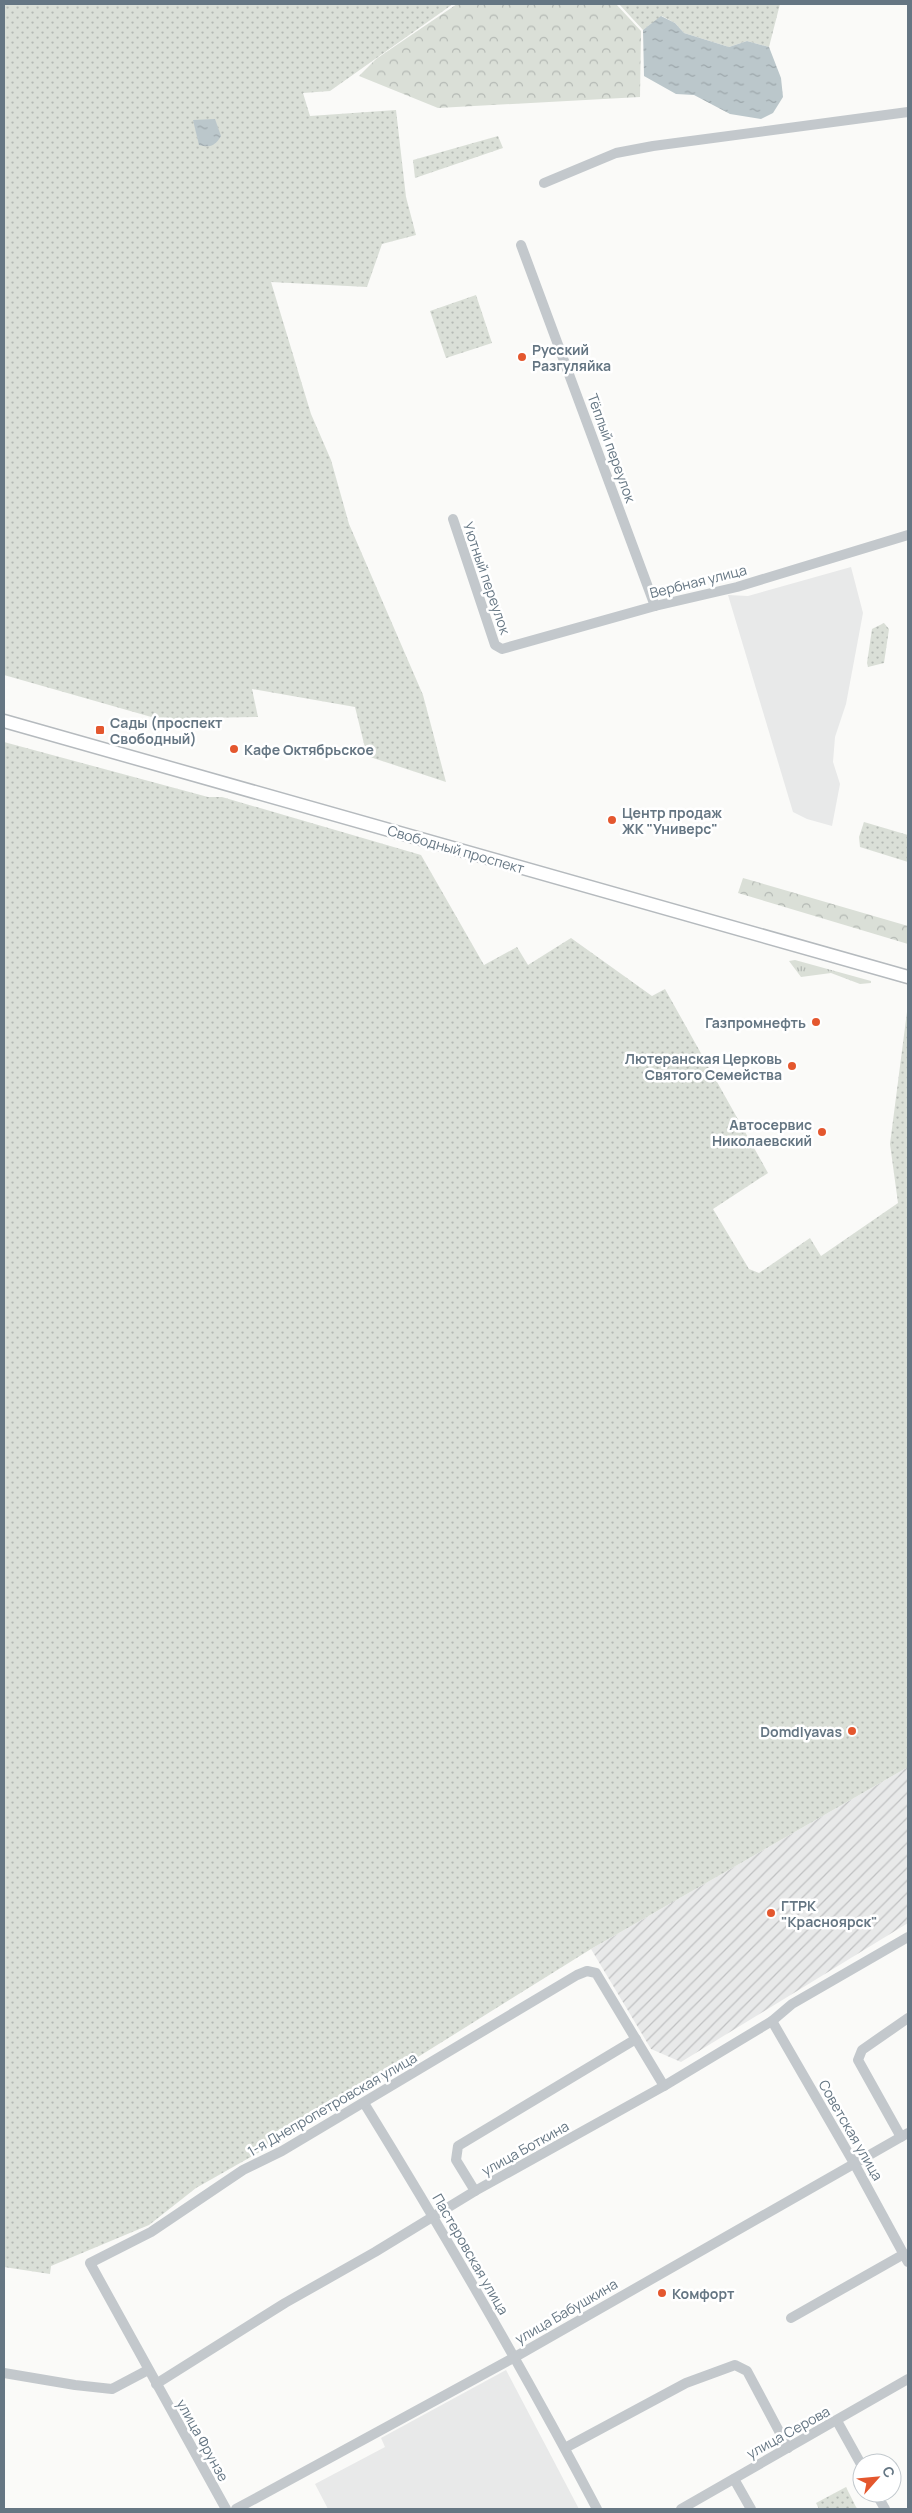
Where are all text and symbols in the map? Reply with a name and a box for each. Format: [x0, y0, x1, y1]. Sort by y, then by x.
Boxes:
place label: Русский Разгуляйка [532, 340, 611, 375]
marker: Русский Разгуляйка [516, 351, 528, 363]
street label: Тёплый переулок [583, 391, 641, 506]
street label: Уютный переулок [459, 519, 515, 638]
street label: Вербная улица [647, 560, 749, 602]
place label: Сады (проспект Свободный) [110, 713, 223, 748]
marker: Сады (проспект Свободный) [94, 724, 106, 736]
place label: Кафе Октябрьское [244, 740, 374, 759]
marker: Кафе Октябрьское [228, 743, 240, 755]
place label: Центр продаж ЖК "Универс" [622, 803, 722, 838]
marker: Центр продаж ЖК "Универс" [606, 814, 618, 826]
street label: Свободный проспект [385, 820, 527, 878]
place label: Газпромнефть [705, 1013, 806, 1032]
marker: Газпромнефть [810, 1016, 822, 1028]
place label: Лютеранская Церковь Святого Семейства [625, 1049, 782, 1084]
marker: Лютеранская Церковь Святого Семейства [786, 1060, 798, 1072]
place label: Автосервис Николаевский [712, 1115, 812, 1150]
marker: Автосервис Николаевский [816, 1126, 828, 1138]
place label: Domdlyavas [760, 1722, 842, 1741]
marker: Domdlyavas [846, 1725, 858, 1737]
place label: ГТРК "Красноярск" [781, 1896, 878, 1931]
marker: ГТРК "Красноярск" [765, 1907, 777, 1919]
street label: 1-я Днепропетровская улица [244, 2048, 420, 2160]
street label: Советская улица [814, 2076, 888, 2184]
street label: улица Боткина [478, 2116, 572, 2180]
street label: Пастеровская улица [429, 2190, 513, 2318]
street label: улица Бабушкина [511, 2274, 621, 2348]
place label: Комфорт [672, 2284, 735, 2303]
marker: Комфорт [656, 2287, 668, 2299]
street label: улица Фрунзе [173, 2395, 233, 2485]
street label: улица Серова [743, 2401, 833, 2463]
north arrow [852, 2453, 902, 2503]
text: С [878, 2463, 900, 2481]

